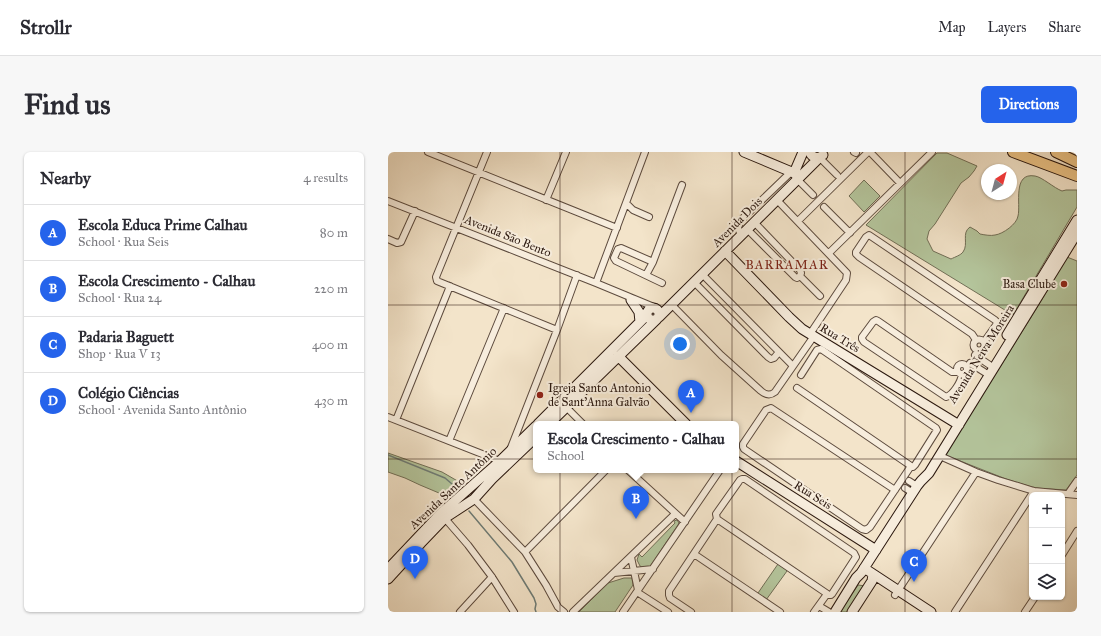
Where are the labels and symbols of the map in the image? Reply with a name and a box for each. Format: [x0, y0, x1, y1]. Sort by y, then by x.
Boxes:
north arrow [981, 164, 1017, 200]
street label: Avenida Dois [708, 194, 765, 251]
street label: Avenida São Bento [462, 212, 553, 260]
district label: BARRAMAR [745, 257, 829, 273]
place label: Basa Clube [1002, 277, 1056, 291]
marker: Basa Clube [1059, 279, 1069, 289]
street label: Avenida Neiva Moreira [944, 301, 1018, 407]
street label: Rua Três [817, 321, 863, 355]
your location [670, 334, 690, 354]
pin: A [678, 380, 704, 413]
place label: Igreja Santo Antonio de Sant'Anna Galvão [548, 381, 651, 409]
marker: Igreja Santo Antonio de Sant'Anna Galvão [535, 390, 545, 400]
street label: Avenida Santo Antônio [406, 444, 499, 533]
street label: Rua Seis [791, 478, 835, 512]
pin: B [623, 486, 649, 519]
pin: D [402, 546, 428, 579]
pin: C [901, 549, 927, 582]

